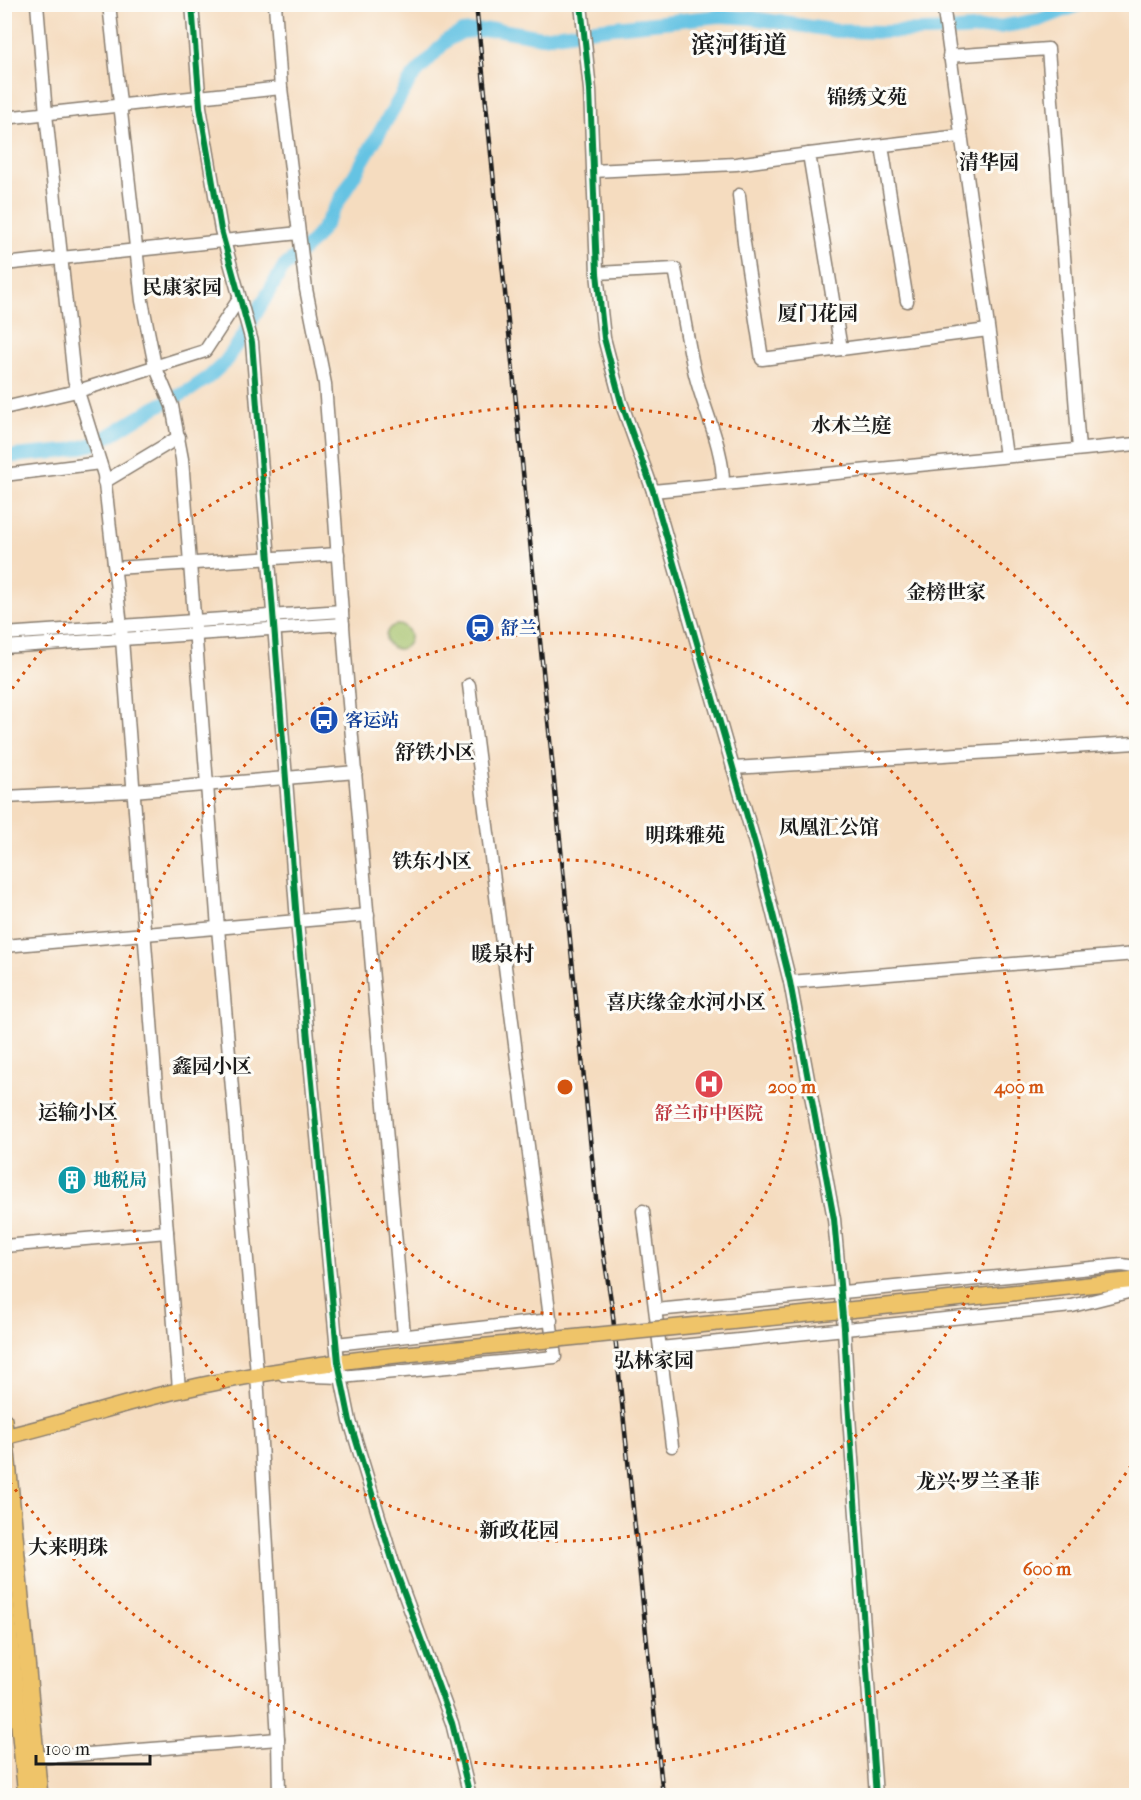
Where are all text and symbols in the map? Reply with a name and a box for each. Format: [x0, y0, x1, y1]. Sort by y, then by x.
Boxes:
district label: 滨河街道 [691, 31, 787, 59]
district label: 锦绣文苑 [827, 86, 907, 109]
district label: 清华园 [959, 151, 1019, 174]
district label: 民康家园 [142, 276, 222, 299]
district label: 厦门花园 [778, 302, 858, 325]
district label: 水木兰庭 [811, 414, 891, 437]
district label: 金榜世家 [906, 581, 986, 604]
station icon: 舒兰 [464, 612, 496, 644]
place label: 舒兰 [501, 618, 537, 639]
bus stop icon: 客运站 [308, 704, 340, 736]
place label: 客运站 [345, 710, 399, 731]
district label: 舒铁小区 [395, 741, 475, 764]
district label: 凤凰汇公馆 [779, 816, 879, 839]
district label: 明珠雅苑 [645, 824, 725, 847]
district label: 铁东小区 [392, 850, 472, 873]
district label: 暖泉村 [472, 942, 535, 966]
district label: 喜庆缘金水河小区 [606, 991, 766, 1014]
district label: 鑫园小区 [172, 1055, 252, 1078]
hospital icon: 舒兰市中医院 [693, 1068, 725, 1100]
centre of rings [555, 1077, 575, 1097]
text: 200 m [768, 1077, 817, 1098]
text: 400 m [993, 1077, 1045, 1098]
district label: 运输小区 [38, 1101, 118, 1124]
place label: 舒兰市中医院 [655, 1103, 763, 1124]
building icon: 地税局 [56, 1164, 88, 1196]
place label: 地税局 [93, 1170, 147, 1191]
district label: 弘林家园 [614, 1349, 694, 1372]
district label: 龙兴·罗兰圣菲 [916, 1470, 1040, 1493]
district label: 新政花园 [479, 1519, 559, 1542]
district label: 大来明珠 [28, 1536, 108, 1559]
text: 600 m [1023, 1559, 1072, 1580]
scale bar [36, 1728, 150, 1766]
text: 100 m [45, 1739, 90, 1760]

